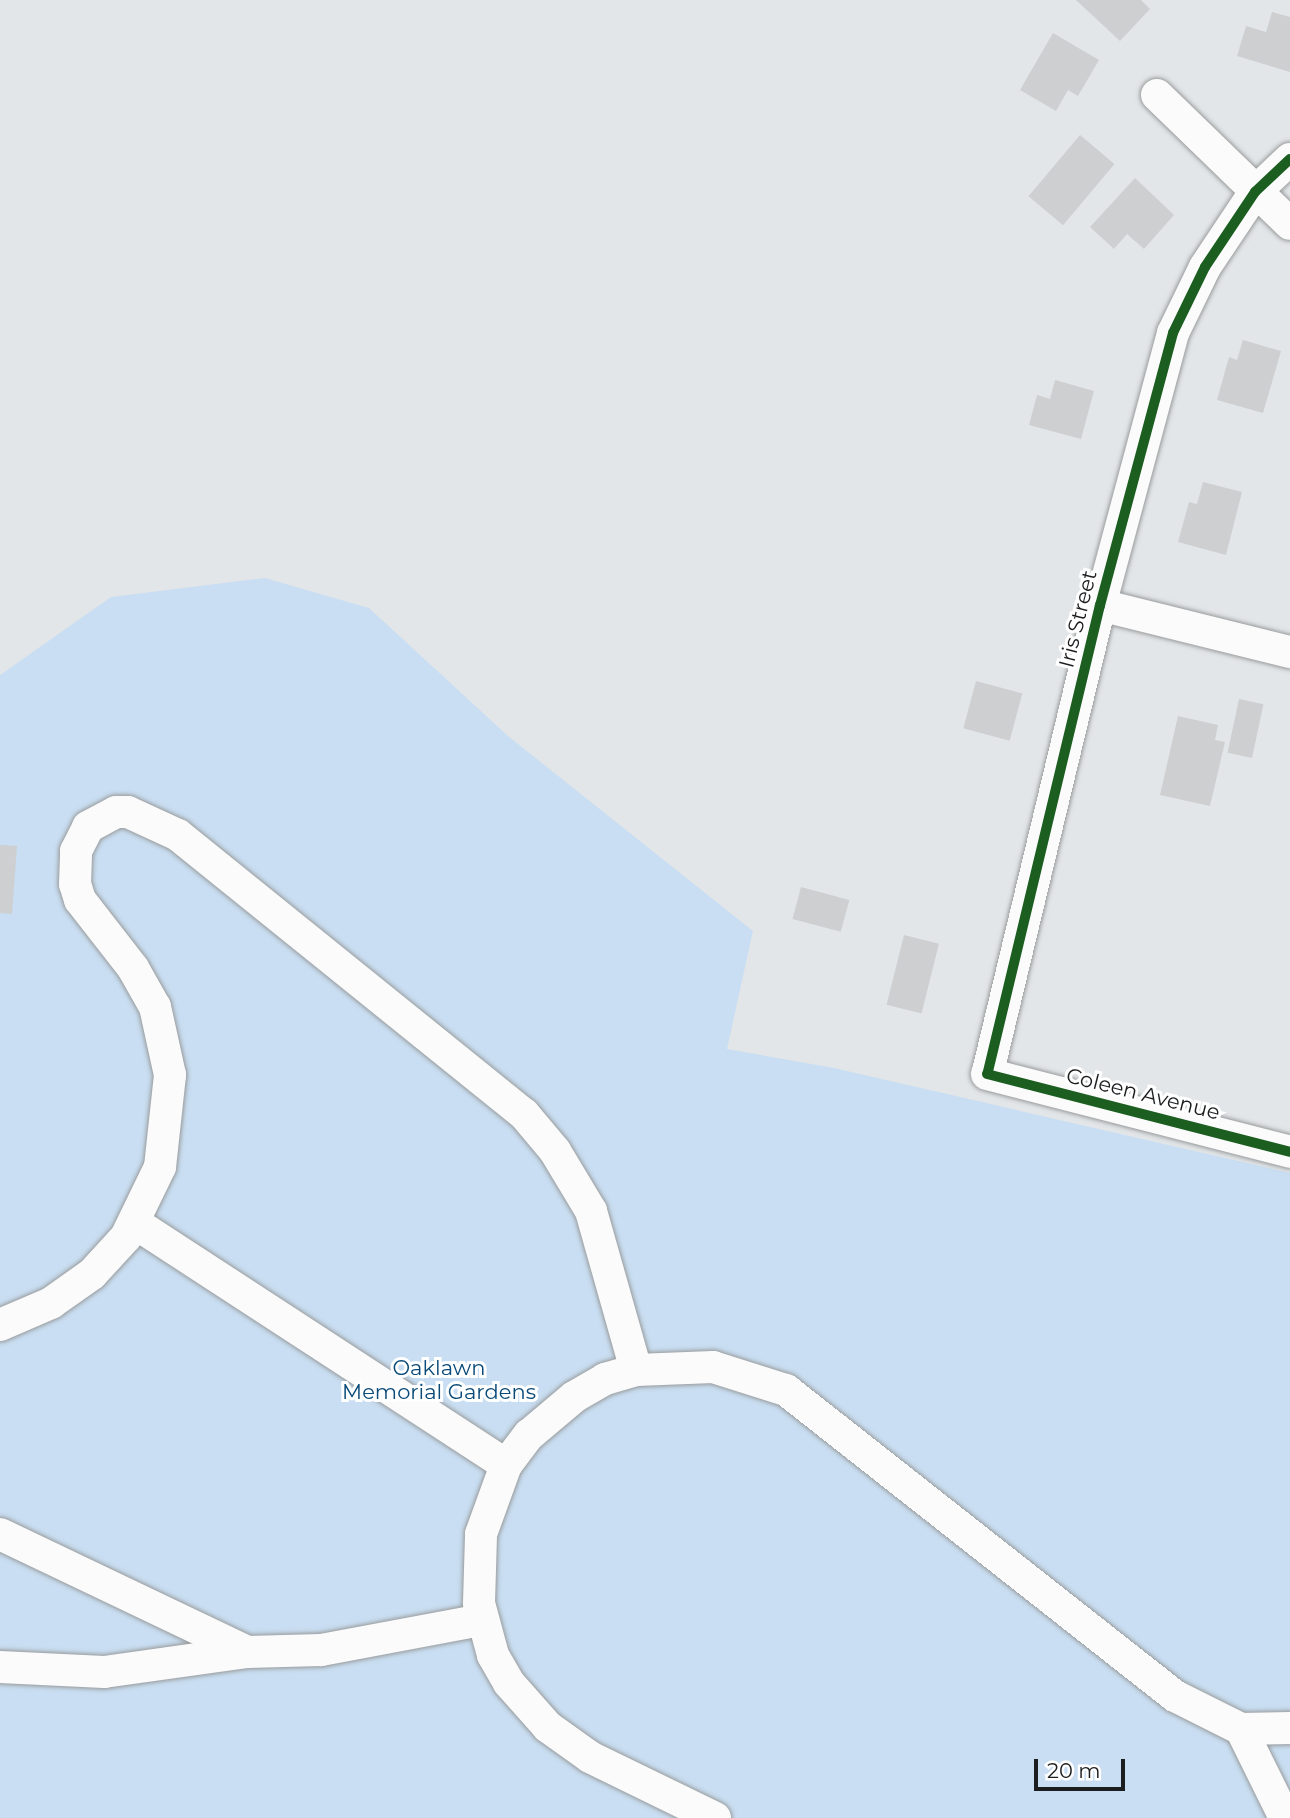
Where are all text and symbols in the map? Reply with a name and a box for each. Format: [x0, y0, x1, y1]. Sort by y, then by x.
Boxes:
street label: Iris Street [1054, 568, 1102, 670]
street label: Coleen Avenue [1064, 1063, 1222, 1125]
park label: Oaklawn Memorial Gardens [342, 1355, 536, 1405]
scale bar [1038, 1744, 1129, 1788]
text: 20 m [1047, 1758, 1101, 1783]

